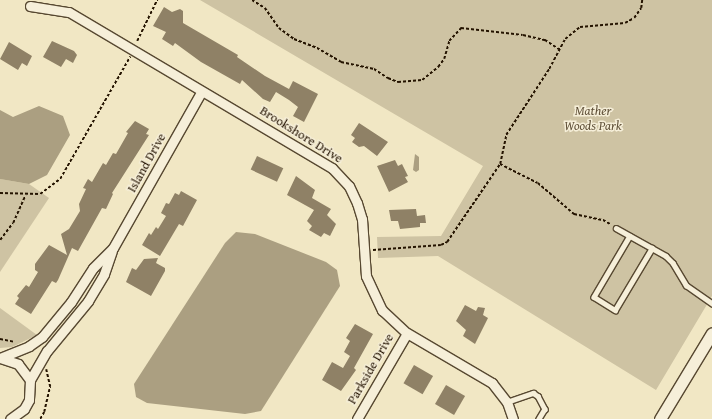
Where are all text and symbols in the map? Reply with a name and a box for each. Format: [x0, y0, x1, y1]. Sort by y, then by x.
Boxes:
street label: Brookshore Drive [257, 103, 345, 167]
park label: Mather Woods Park [564, 104, 622, 135]
street label: Island Drive [124, 131, 170, 195]
street label: Parkside Drive [345, 331, 397, 407]

